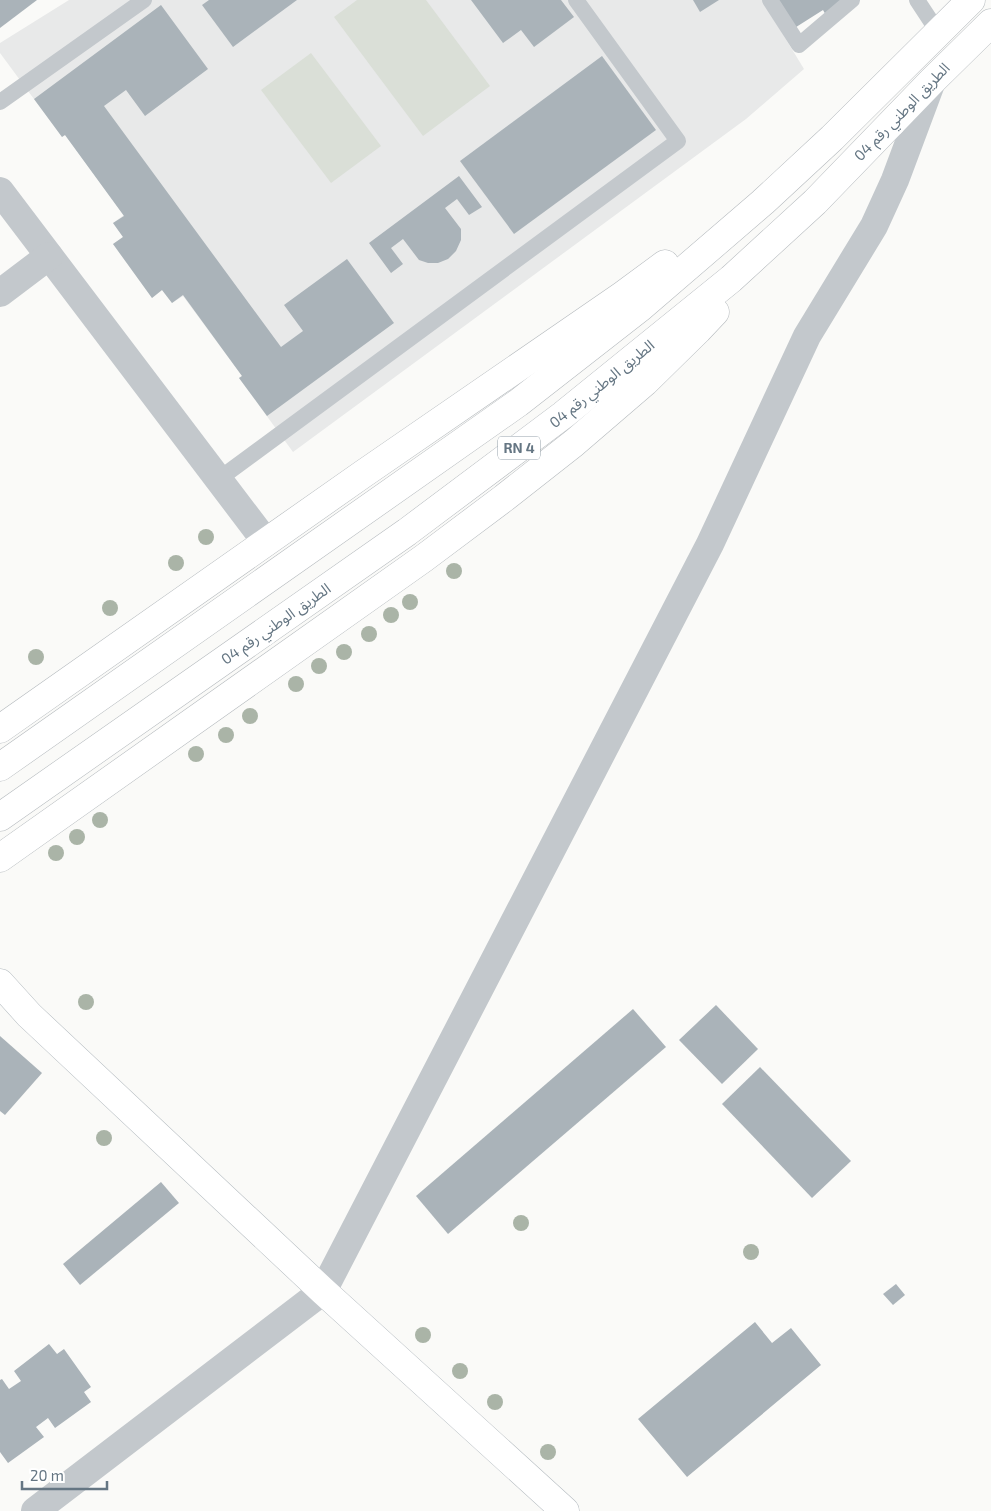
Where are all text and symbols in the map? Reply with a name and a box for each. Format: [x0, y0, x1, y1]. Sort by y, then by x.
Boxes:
street label: الطريق الوطني رقم 04 [850, 58, 955, 167]
street label: الطريق الوطني رقم 04 [545, 335, 660, 434]
road number: RN 4 [498, 436, 540, 459]
street label: الطريق الوطني رقم 04 [217, 579, 336, 671]
scale bar [22, 1458, 108, 1490]
text: 20 m [30, 1466, 64, 1484]

